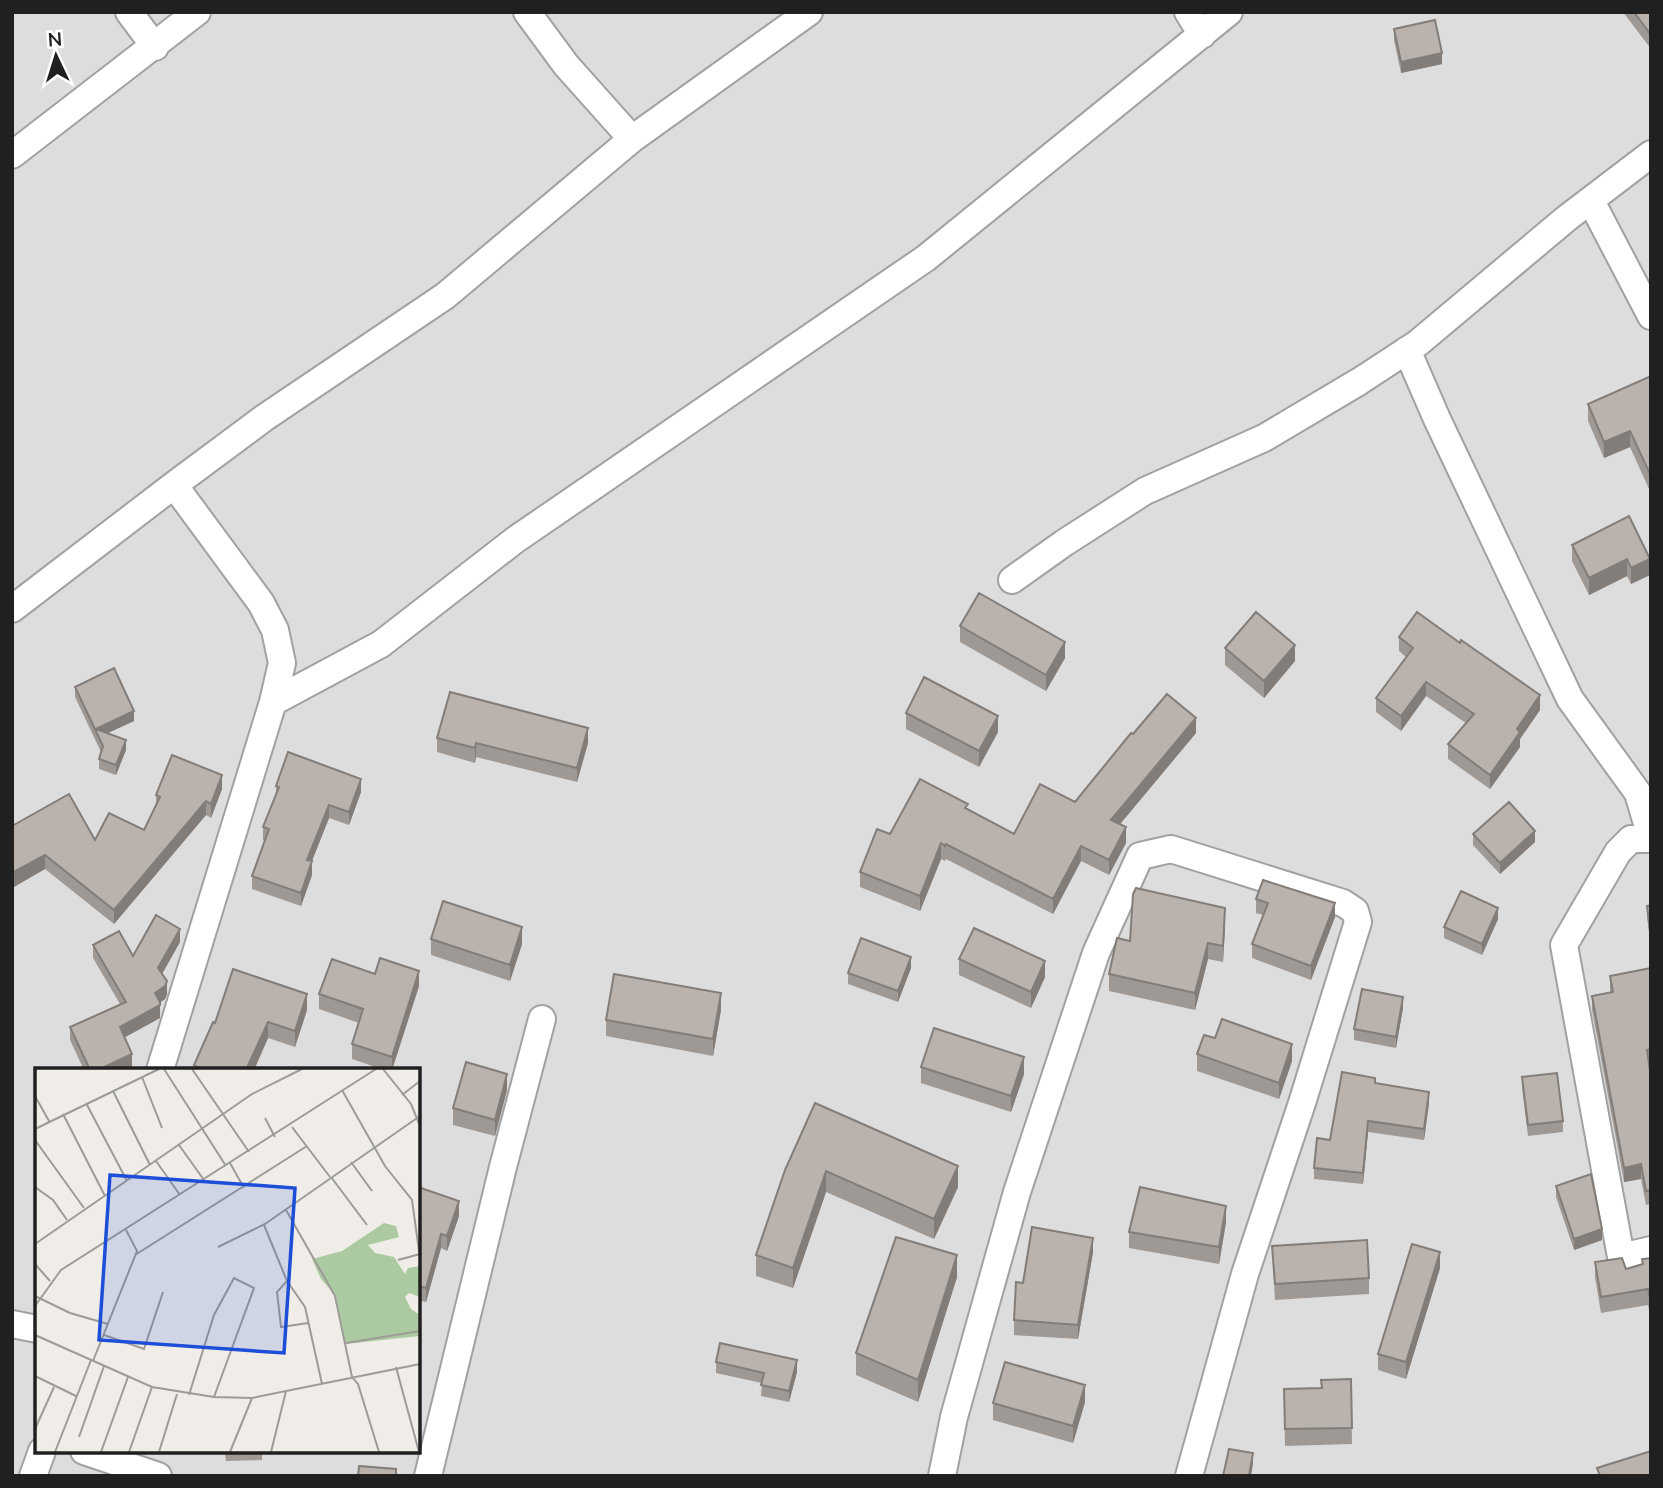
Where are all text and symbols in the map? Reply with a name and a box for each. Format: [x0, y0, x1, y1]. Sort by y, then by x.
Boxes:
north arrow [21, 21, 91, 91]
text: N [47, 27, 63, 52]
inset map [35, 1068, 420, 1453]

